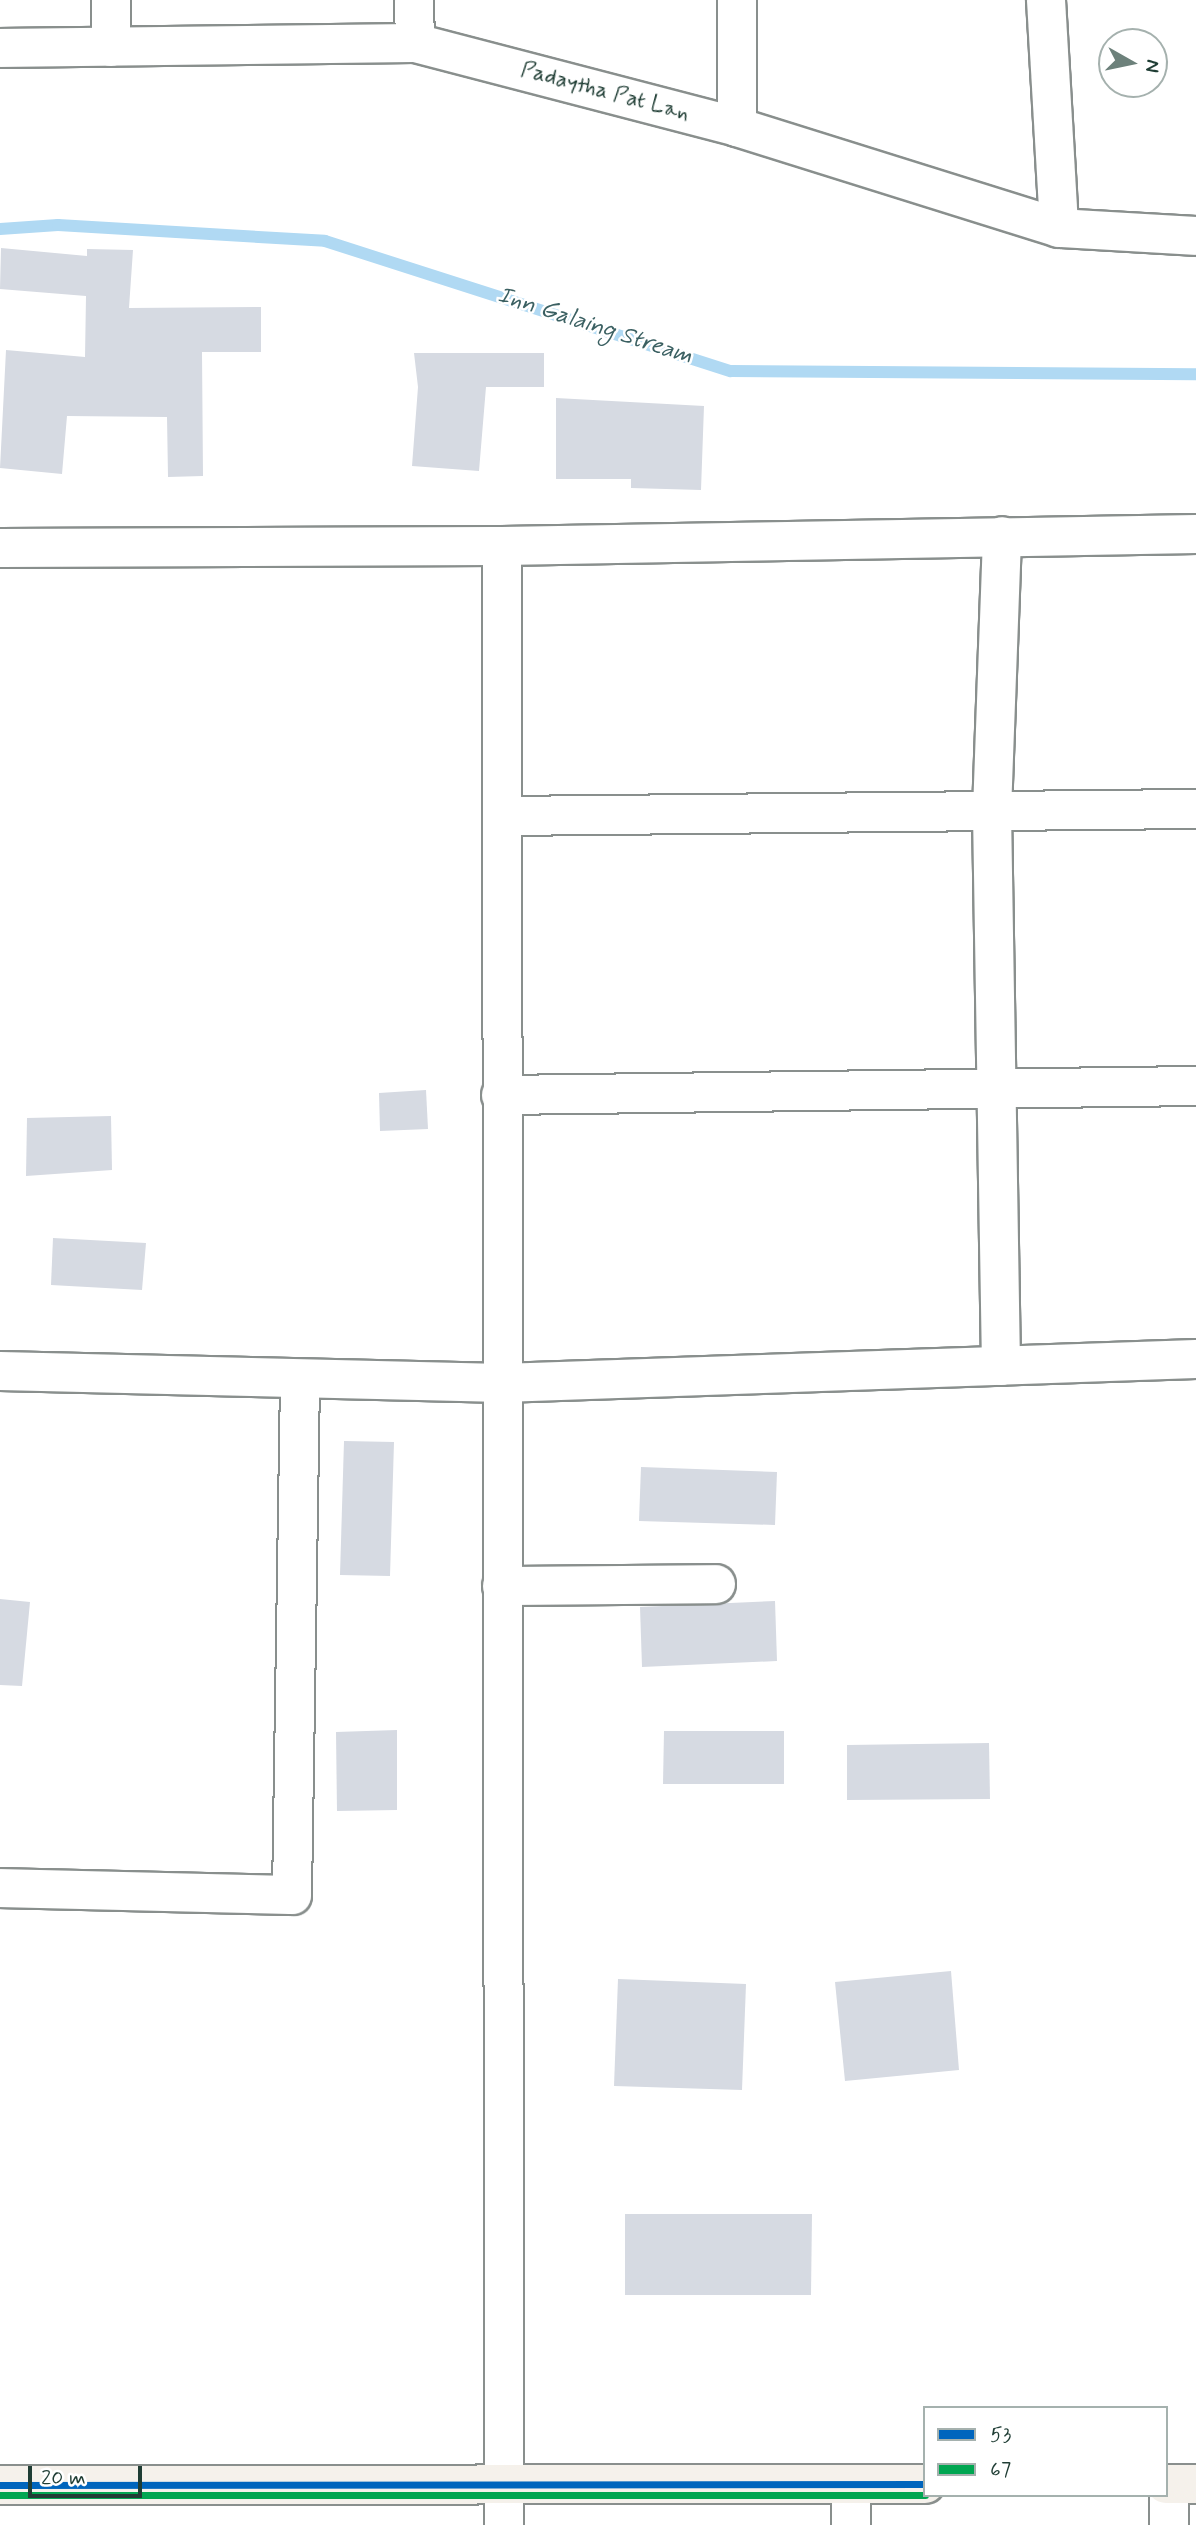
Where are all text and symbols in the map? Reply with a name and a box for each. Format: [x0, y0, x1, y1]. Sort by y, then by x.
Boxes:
north arrow [1098, 28, 1168, 98]
street label: Padaytha Pat Lan [518, 56, 692, 128]
text: N [1139, 58, 1166, 74]
water label: Inn Galaing Stream [493, 281, 697, 371]
legend [923, 2406, 1168, 2497]
text: 53 [990, 2421, 1011, 2449]
scale bar [32, 2452, 145, 2496]
text: 67 [990, 2456, 1011, 2484]
text: 20 m [41, 2464, 86, 2492]

